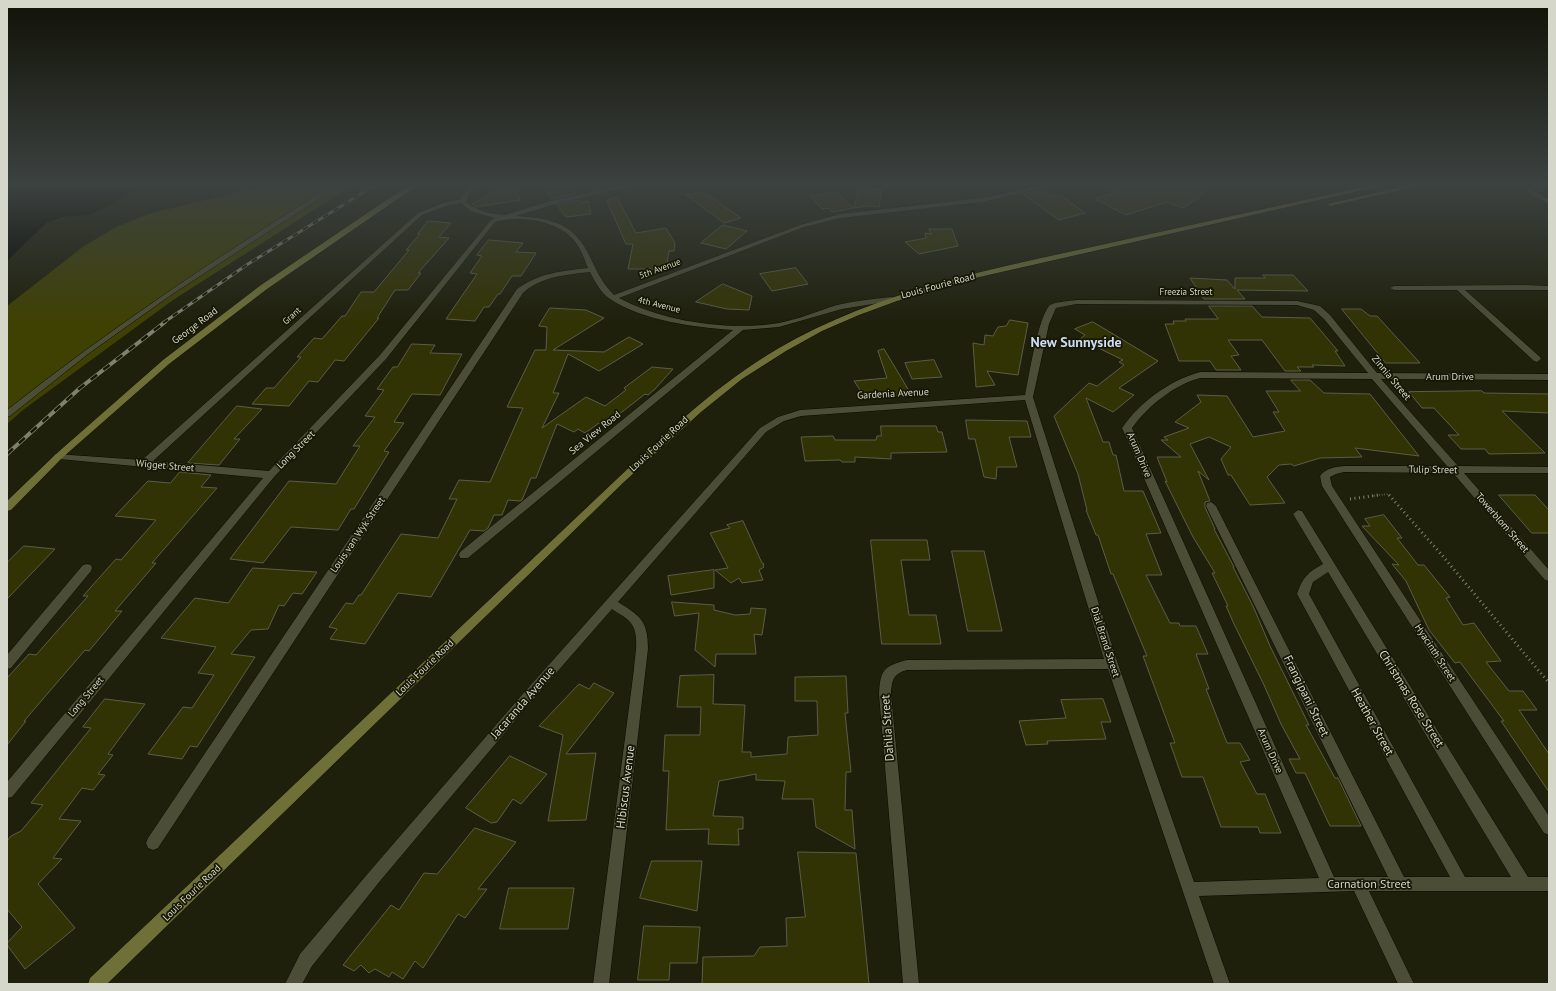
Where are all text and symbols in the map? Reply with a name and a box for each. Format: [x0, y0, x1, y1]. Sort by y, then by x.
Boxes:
street label: 5th Avenue [638, 257, 682, 281]
street label: Louis Fourie Road [900, 270, 976, 302]
street label: Freezia Street [1160, 287, 1212, 297]
street label: 4th Avenue [637, 295, 681, 315]
street label: George Road [170, 305, 220, 347]
street label: Grant [281, 305, 303, 327]
district label: New Sunnyside [1030, 335, 1122, 351]
street label: Zinnia Street [1369, 353, 1413, 403]
street label: Arum Drive [1426, 371, 1474, 383]
street label: Gardenia Avenue [857, 386, 929, 402]
street label: Sea View Road [567, 409, 623, 457]
street label: Louis Fourie Road [627, 414, 691, 474]
street label: Long Street [274, 428, 318, 472]
street label: Arum Drive [1124, 431, 1154, 479]
street label: Wigget Street [135, 457, 195, 475]
street label: Tulip Street [1408, 464, 1458, 476]
street label: Towerblom Street [1473, 491, 1531, 555]
street label: Louis van Wyk Street [328, 495, 388, 575]
street label: Dial Brand Street [1088, 605, 1122, 679]
street label: Hyacinth Street [1412, 622, 1458, 684]
street label: Louis Fourie Road [394, 637, 456, 699]
street label: Christmas Rose Street [1375, 648, 1447, 750]
street label: Frangipani Street [1280, 653, 1332, 739]
street label: Jacaranda Avenue [488, 664, 558, 742]
street label: Long Street [66, 674, 106, 720]
street label: Heather Street [1348, 686, 1396, 758]
street label: Dahlia Street [878, 694, 898, 762]
street label: Arum Drive [1255, 727, 1285, 775]
street label: Hibiscus Avenue [614, 745, 638, 829]
street label: Louis Fourie Road [161, 862, 223, 924]
street label: Carnation Street [1327, 878, 1411, 892]

